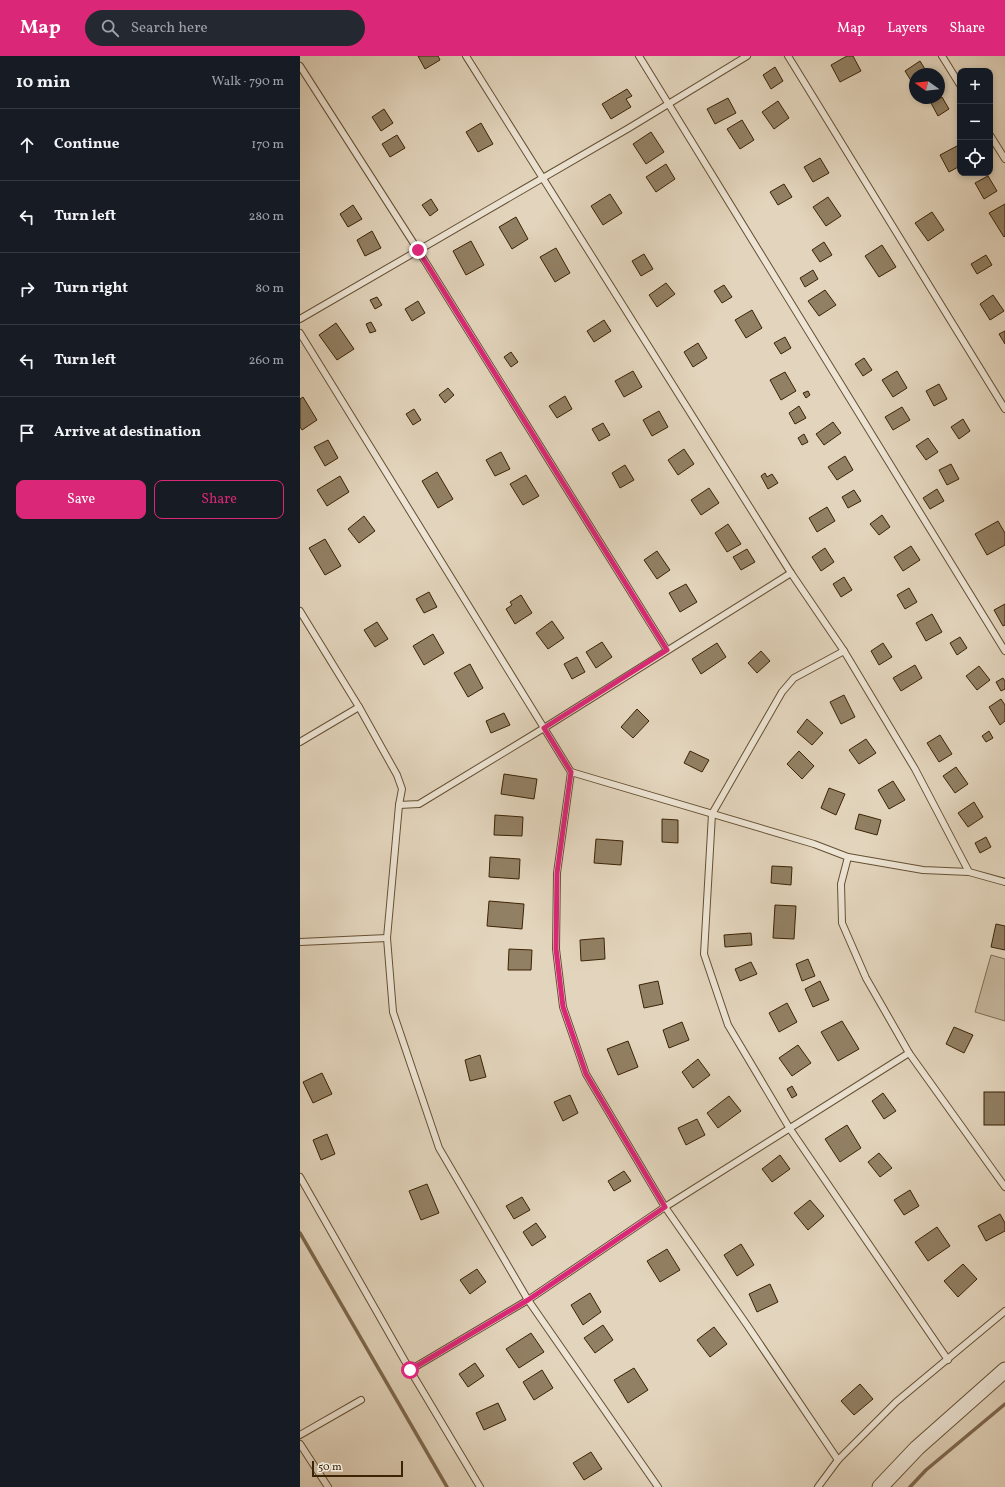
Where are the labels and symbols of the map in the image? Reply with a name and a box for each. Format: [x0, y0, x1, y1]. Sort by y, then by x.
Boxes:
north arrow [909, 68, 945, 104]
route end [409, 241, 427, 259]
route start [401, 1361, 419, 1379]
scale bar [312, 1459, 403, 1478]

